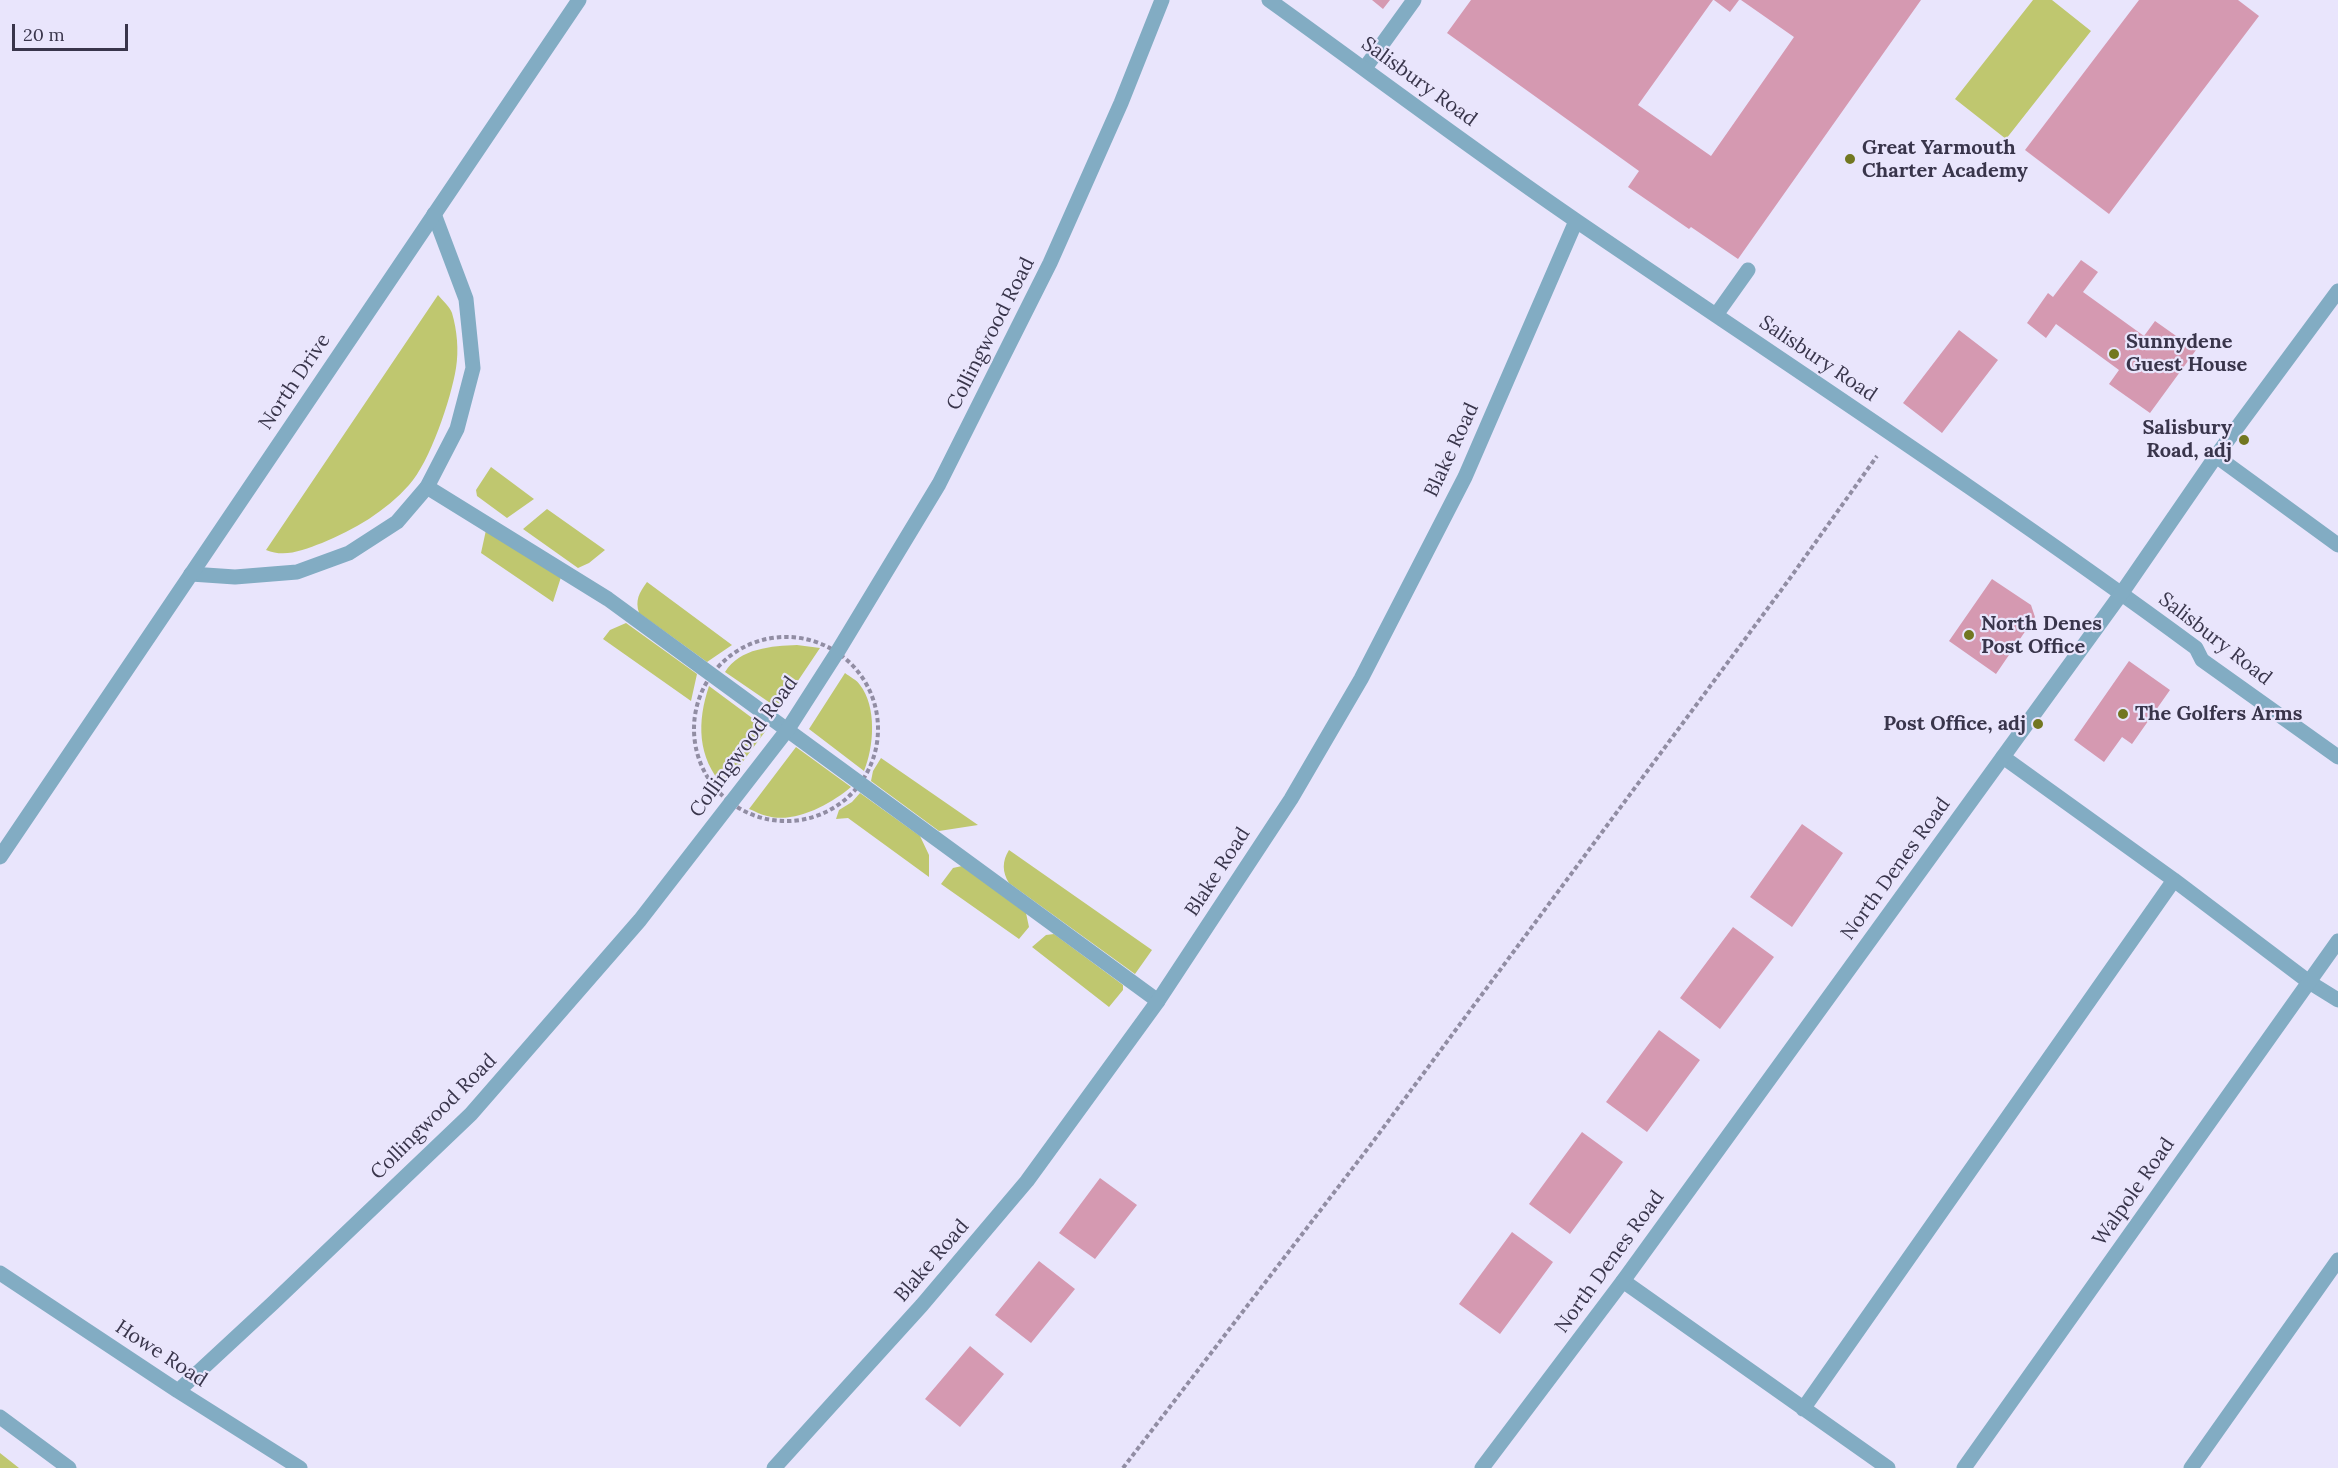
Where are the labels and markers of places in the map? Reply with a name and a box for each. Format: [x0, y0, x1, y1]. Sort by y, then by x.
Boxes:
place label: Great Yarmouth Charter Academy [1862, 136, 2028, 183]
marker: Great Yarmouth Charter Academy [1843, 152, 1857, 166]
place label: Sunnydene Guest House [2126, 330, 2247, 377]
marker: Sunnydene Guest House [2107, 347, 2121, 361]
place label: Salisbury Road, adj [2142, 416, 2232, 463]
marker: Salisbury Road, adj [2237, 433, 2251, 447]
place label: North Denes Post Office [1981, 612, 2102, 659]
marker: North Denes Post Office [1962, 628, 1976, 642]
place label: The Golfers Arms [2135, 702, 2302, 726]
marker: The Golfers Arms [2116, 707, 2130, 721]
place label: Post Office, adj [1883, 712, 2026, 736]
marker: Post Office, adj [2031, 717, 2045, 731]

